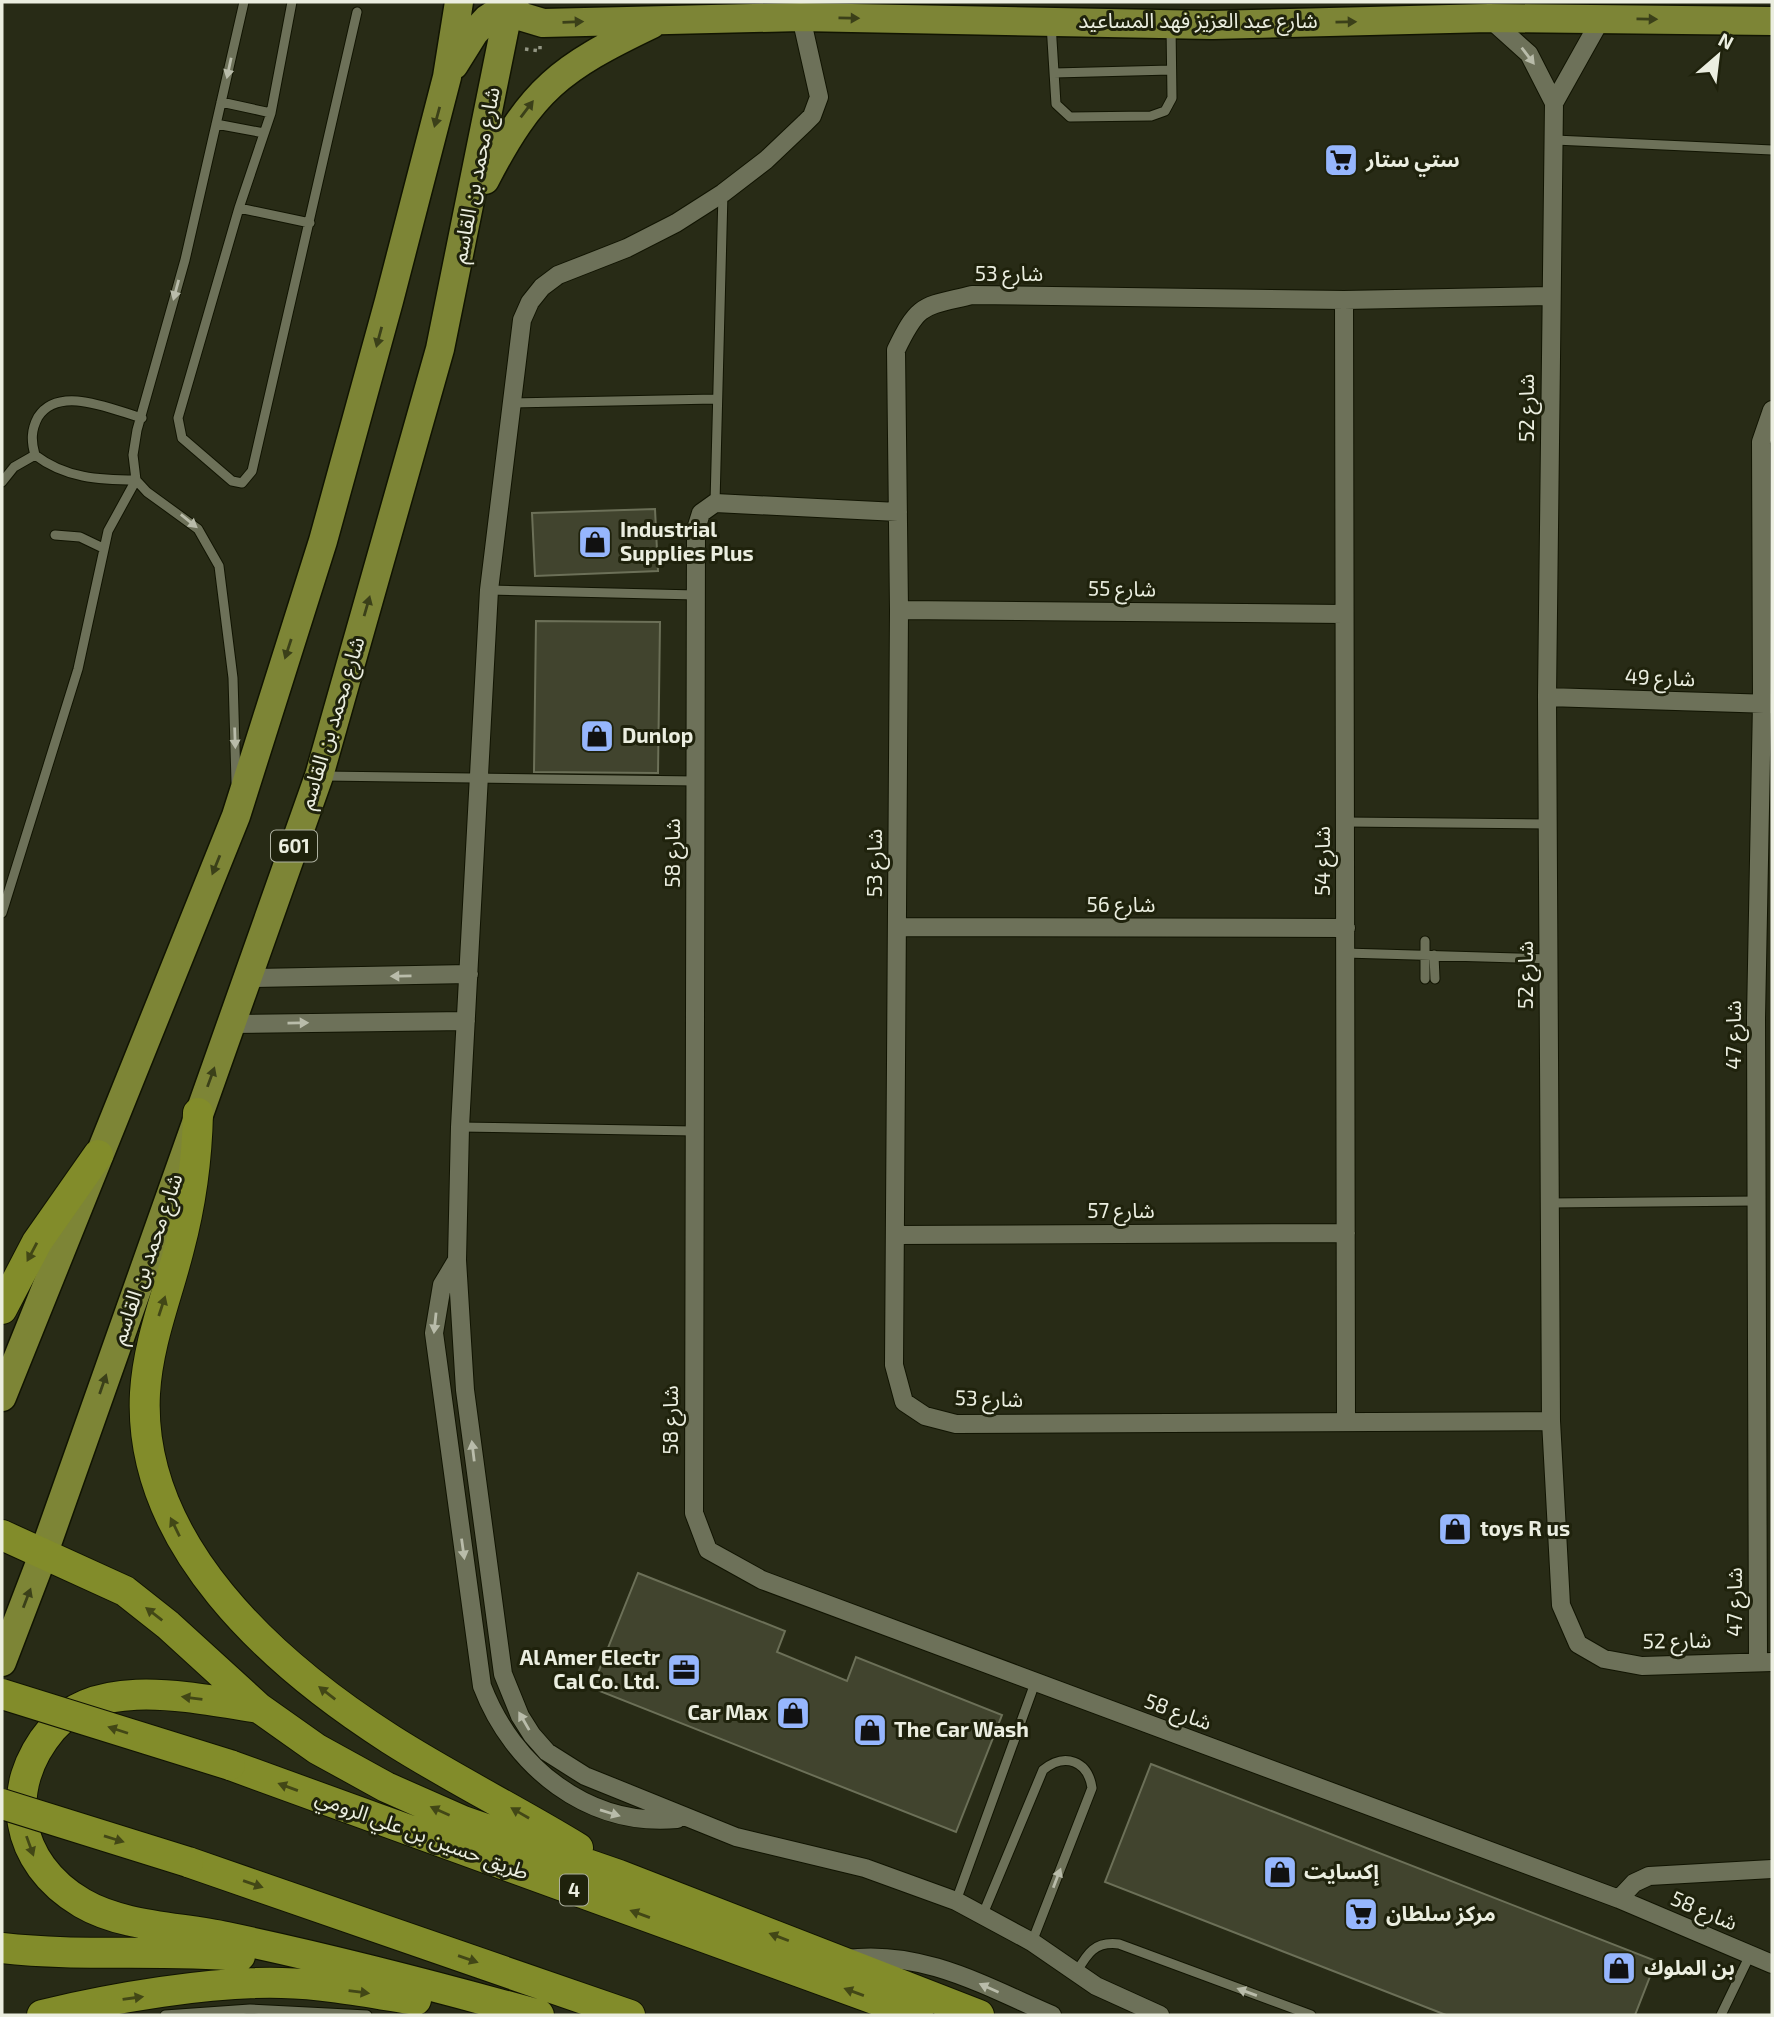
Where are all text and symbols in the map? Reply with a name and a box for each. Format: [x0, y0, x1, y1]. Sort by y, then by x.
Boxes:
street label: شارع عبد العزيز فهد المساعيد [1078, 7, 1318, 36]
one-way arrow [838, 12, 860, 24]
one-way arrow [1636, 13, 1658, 25]
one-way arrow [1335, 16, 1357, 27]
one-way arrow [562, 17, 584, 28]
north arrow [1683, 21, 1753, 91]
text: N [1715, 27, 1738, 54]
one-way arrow [1521, 46, 1535, 65]
one-way arrow [223, 57, 234, 79]
street label: شارع محمد بن القاسم [445, 85, 508, 266]
one-way arrow [520, 100, 534, 118]
one-way arrow [431, 106, 442, 128]
supermarket icon: ستي ستار [1322, 141, 1360, 179]
place label: ستي ستار [1365, 146, 1460, 177]
street label: شارع 53 [975, 260, 1043, 289]
one-way arrow [171, 280, 181, 301]
one-way arrow [374, 327, 384, 348]
street label: شارع 52 [1513, 374, 1542, 442]
one-way arrow [180, 514, 198, 529]
place label: Industrial Supplies Plus [620, 516, 754, 565]
shop icon: Industrial Supplies Plus [576, 523, 614, 561]
street label: شارع 55 [1088, 574, 1156, 605]
one-way arrow [363, 595, 373, 616]
street label: شارع محمد بن القاسم [292, 633, 372, 813]
one-way arrow [283, 639, 293, 660]
street label: شارع 49 [1624, 663, 1696, 694]
shop icon: Dunlop [578, 717, 616, 755]
place label: Dunlop [622, 722, 693, 747]
one-way arrow [230, 727, 241, 749]
street label: شارع 58 [659, 818, 688, 888]
street label: شارع 54 [1309, 826, 1338, 896]
street label: شارع 53 [861, 829, 890, 897]
road number: 601 [271, 831, 317, 862]
one-way arrow [210, 855, 222, 875]
street label: شارع 56 [1087, 891, 1155, 920]
street label: شارع 52 [1512, 941, 1541, 1009]
one-way arrow [390, 970, 412, 981]
street label: شارع 47 [1720, 1000, 1749, 1070]
one-way arrow [287, 1018, 309, 1029]
one-way arrow [206, 1067, 217, 1088]
street label: شارع محمد بن القاسم [105, 1170, 190, 1348]
street label: شارع 57 [1087, 1197, 1155, 1226]
one-way arrow [26, 1242, 38, 1262]
one-way arrow [157, 1295, 168, 1316]
one-way arrow [430, 1313, 441, 1335]
one-way arrow [98, 1374, 109, 1395]
street label: شارع 53 [954, 1384, 1024, 1415]
street label: شارع 58 [657, 1385, 686, 1455]
one-way arrow [468, 1440, 479, 1462]
shop icon: toys R us [1436, 1510, 1474, 1548]
place label: toys R us [1480, 1515, 1570, 1541]
one-way arrow [169, 1517, 180, 1537]
one-way arrow [458, 1538, 469, 1560]
street label: شارع 47 [1721, 1567, 1750, 1637]
one-way arrow [21, 1588, 32, 1609]
one-way arrow [145, 1606, 163, 1621]
street label: شارع 52 [1642, 1626, 1712, 1657]
place label: Al Amer Electr Cal Co. Ltd. [520, 1644, 660, 1693]
office icon: Al Amer Electr Cal Co. Ltd. [665, 1651, 703, 1689]
one-way arrow [318, 1687, 336, 1701]
street label: شارع 58 [1140, 1687, 1216, 1738]
one-way arrow [180, 1692, 202, 1703]
shop icon: Car Max [774, 1694, 812, 1732]
place label: Car Max [687, 1699, 768, 1724]
shop icon: The Car Wash [851, 1711, 889, 1749]
one-way arrow [518, 1712, 530, 1731]
place label: The Car Wash [894, 1716, 1029, 1741]
one-way arrow [108, 1724, 129, 1734]
one-way arrow [278, 1781, 299, 1792]
street label: طريق حسين بن علي الرومي [311, 1783, 533, 1888]
one-way arrow [430, 1805, 450, 1817]
one-way arrow [510, 1807, 529, 1819]
one-way arrow [599, 1809, 620, 1819]
one-way arrow [103, 1834, 124, 1844]
one-way arrow [25, 1836, 36, 1857]
shop icon: إكسايت [1261, 1853, 1299, 1891]
place label: إكسايت [1304, 1858, 1380, 1886]
one-way arrow [1052, 1868, 1063, 1889]
road number: 4 [560, 1874, 588, 1906]
one-way arrow [242, 1879, 263, 1890]
street label: شارع 58 [1666, 1885, 1742, 1938]
supermarket icon: مركز سلطان [1342, 1895, 1380, 1933]
place label: مركز سلطان [1386, 1900, 1496, 1926]
one-way arrow [630, 1909, 651, 1920]
one-way arrow [768, 1931, 789, 1942]
shop icon: بن الملوك [1600, 1949, 1638, 1987]
one-way arrow [457, 1954, 478, 1965]
place label: بن الملوك [1644, 1954, 1735, 1980]
one-way arrow [979, 1982, 999, 1994]
one-way arrow [348, 1986, 370, 1997]
one-way arrow [844, 1986, 865, 1997]
one-way arrow [1237, 1986, 1258, 1997]
one-way arrow [122, 1992, 144, 2003]

